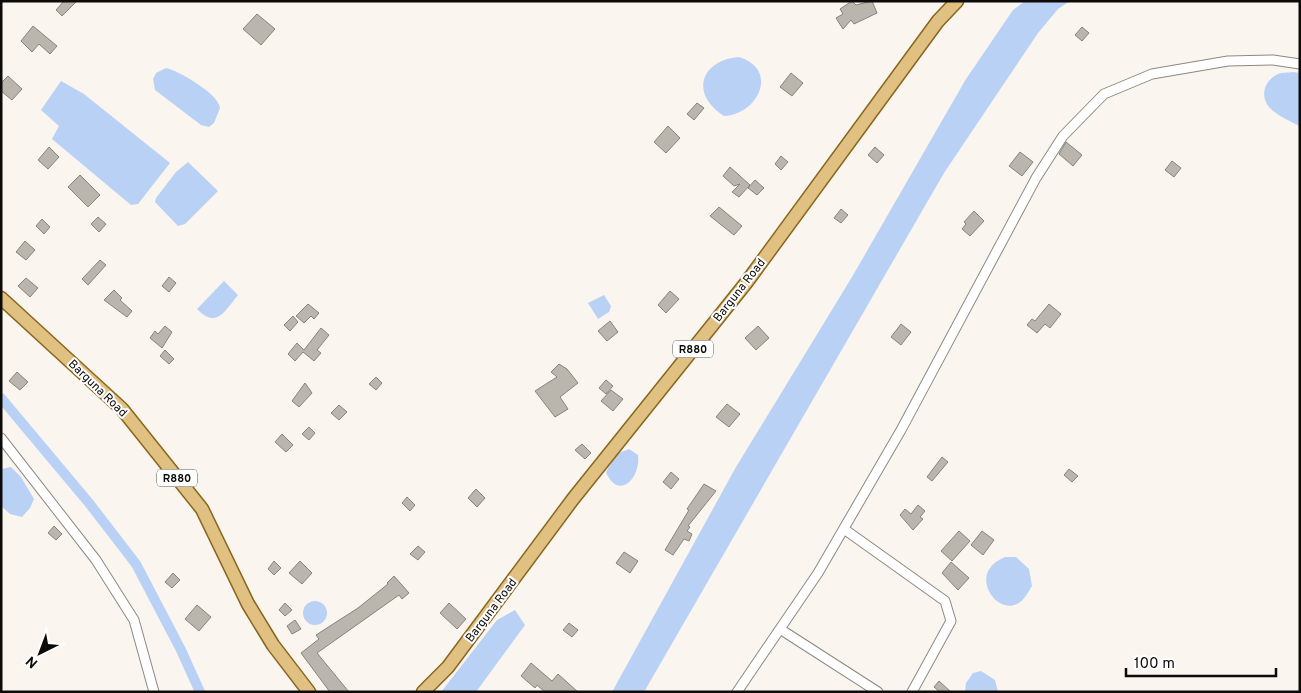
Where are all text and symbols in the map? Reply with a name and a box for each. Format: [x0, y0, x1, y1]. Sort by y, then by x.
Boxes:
street label: Barguna Road [710, 256, 770, 326]
road number: R880 [673, 340, 713, 358]
street label: Barguna Road [64, 357, 130, 421]
road number: R880 [157, 469, 197, 486]
street label: Barguna Road [462, 575, 521, 646]
north arrow [15, 628, 65, 678]
scale bar [1126, 646, 1276, 678]
text: N [23, 652, 42, 671]
text: 100 m [1134, 655, 1175, 674]

